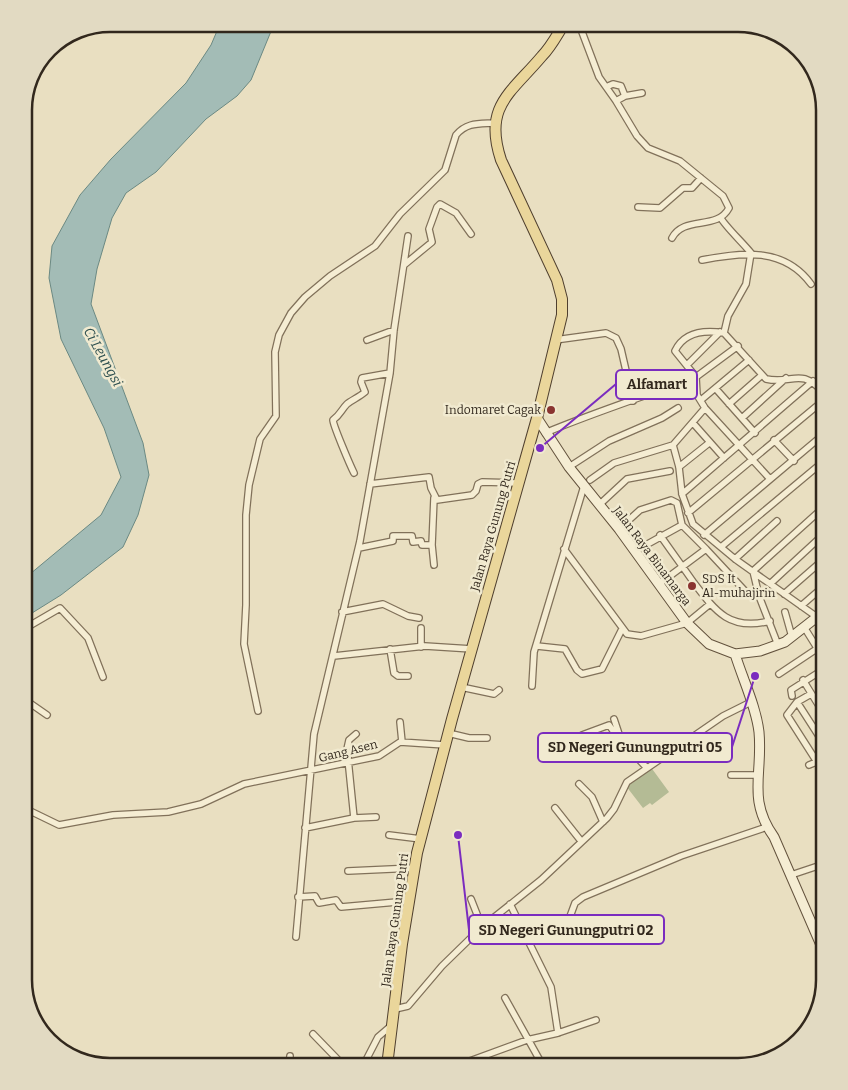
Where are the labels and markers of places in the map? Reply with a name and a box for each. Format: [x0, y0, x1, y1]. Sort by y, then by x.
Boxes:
callout: Alfamart [616, 370, 697, 399]
place label: Indomaret Cagak [445, 403, 541, 417]
marker: Indomaret Cagak [545, 404, 557, 416]
place label: SDS It Al-muhajirin [702, 572, 776, 600]
marker: SDS It Al-muhajirin [686, 580, 698, 592]
callout: SD Negeri Gunungputri 05 [538, 733, 732, 762]
callout: SD Negeri Gunungputri 02 [469, 915, 664, 944]

